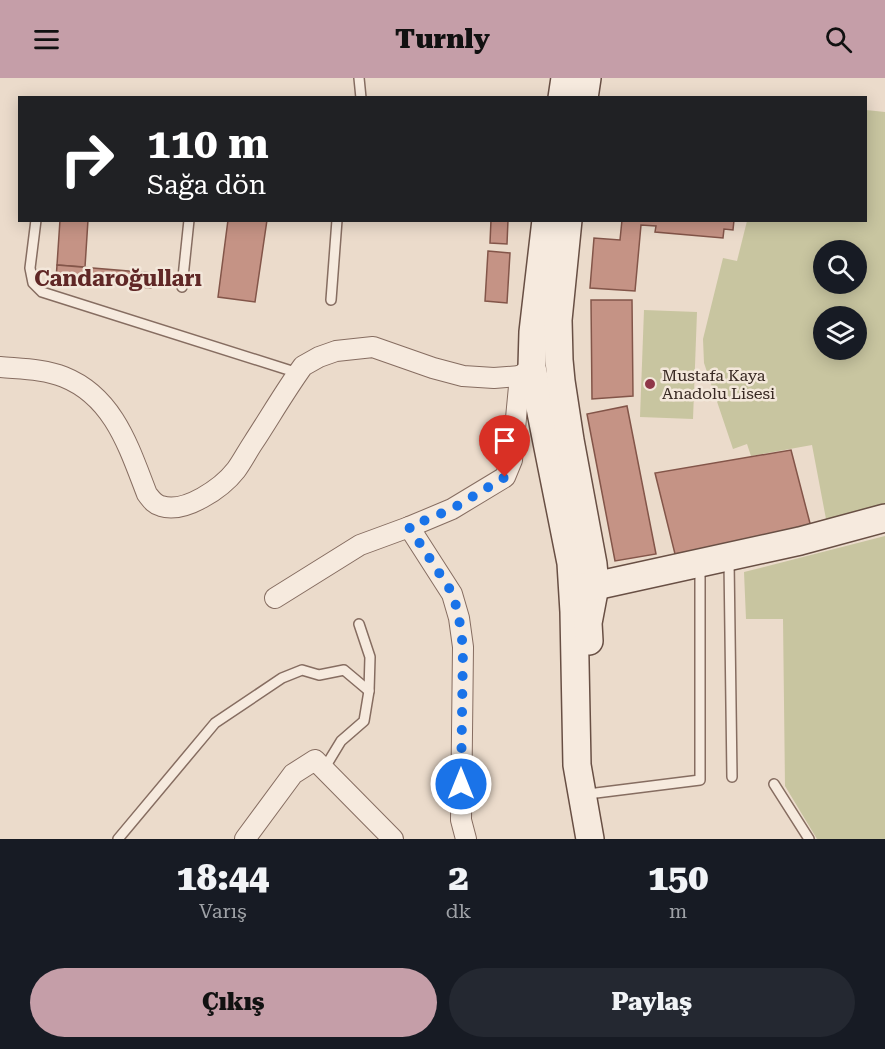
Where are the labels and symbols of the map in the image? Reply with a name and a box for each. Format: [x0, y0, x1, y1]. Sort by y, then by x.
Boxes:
district label: Candaroğulları [34, 266, 202, 291]
place label: Mustafa Kaya Anadolu Lisesi [662, 366, 775, 403]
marker: Mustafa Kaya Anadolu Lisesi [643, 377, 657, 391]
pin [479, 415, 530, 477]
position arrow [429, 752, 493, 816]

